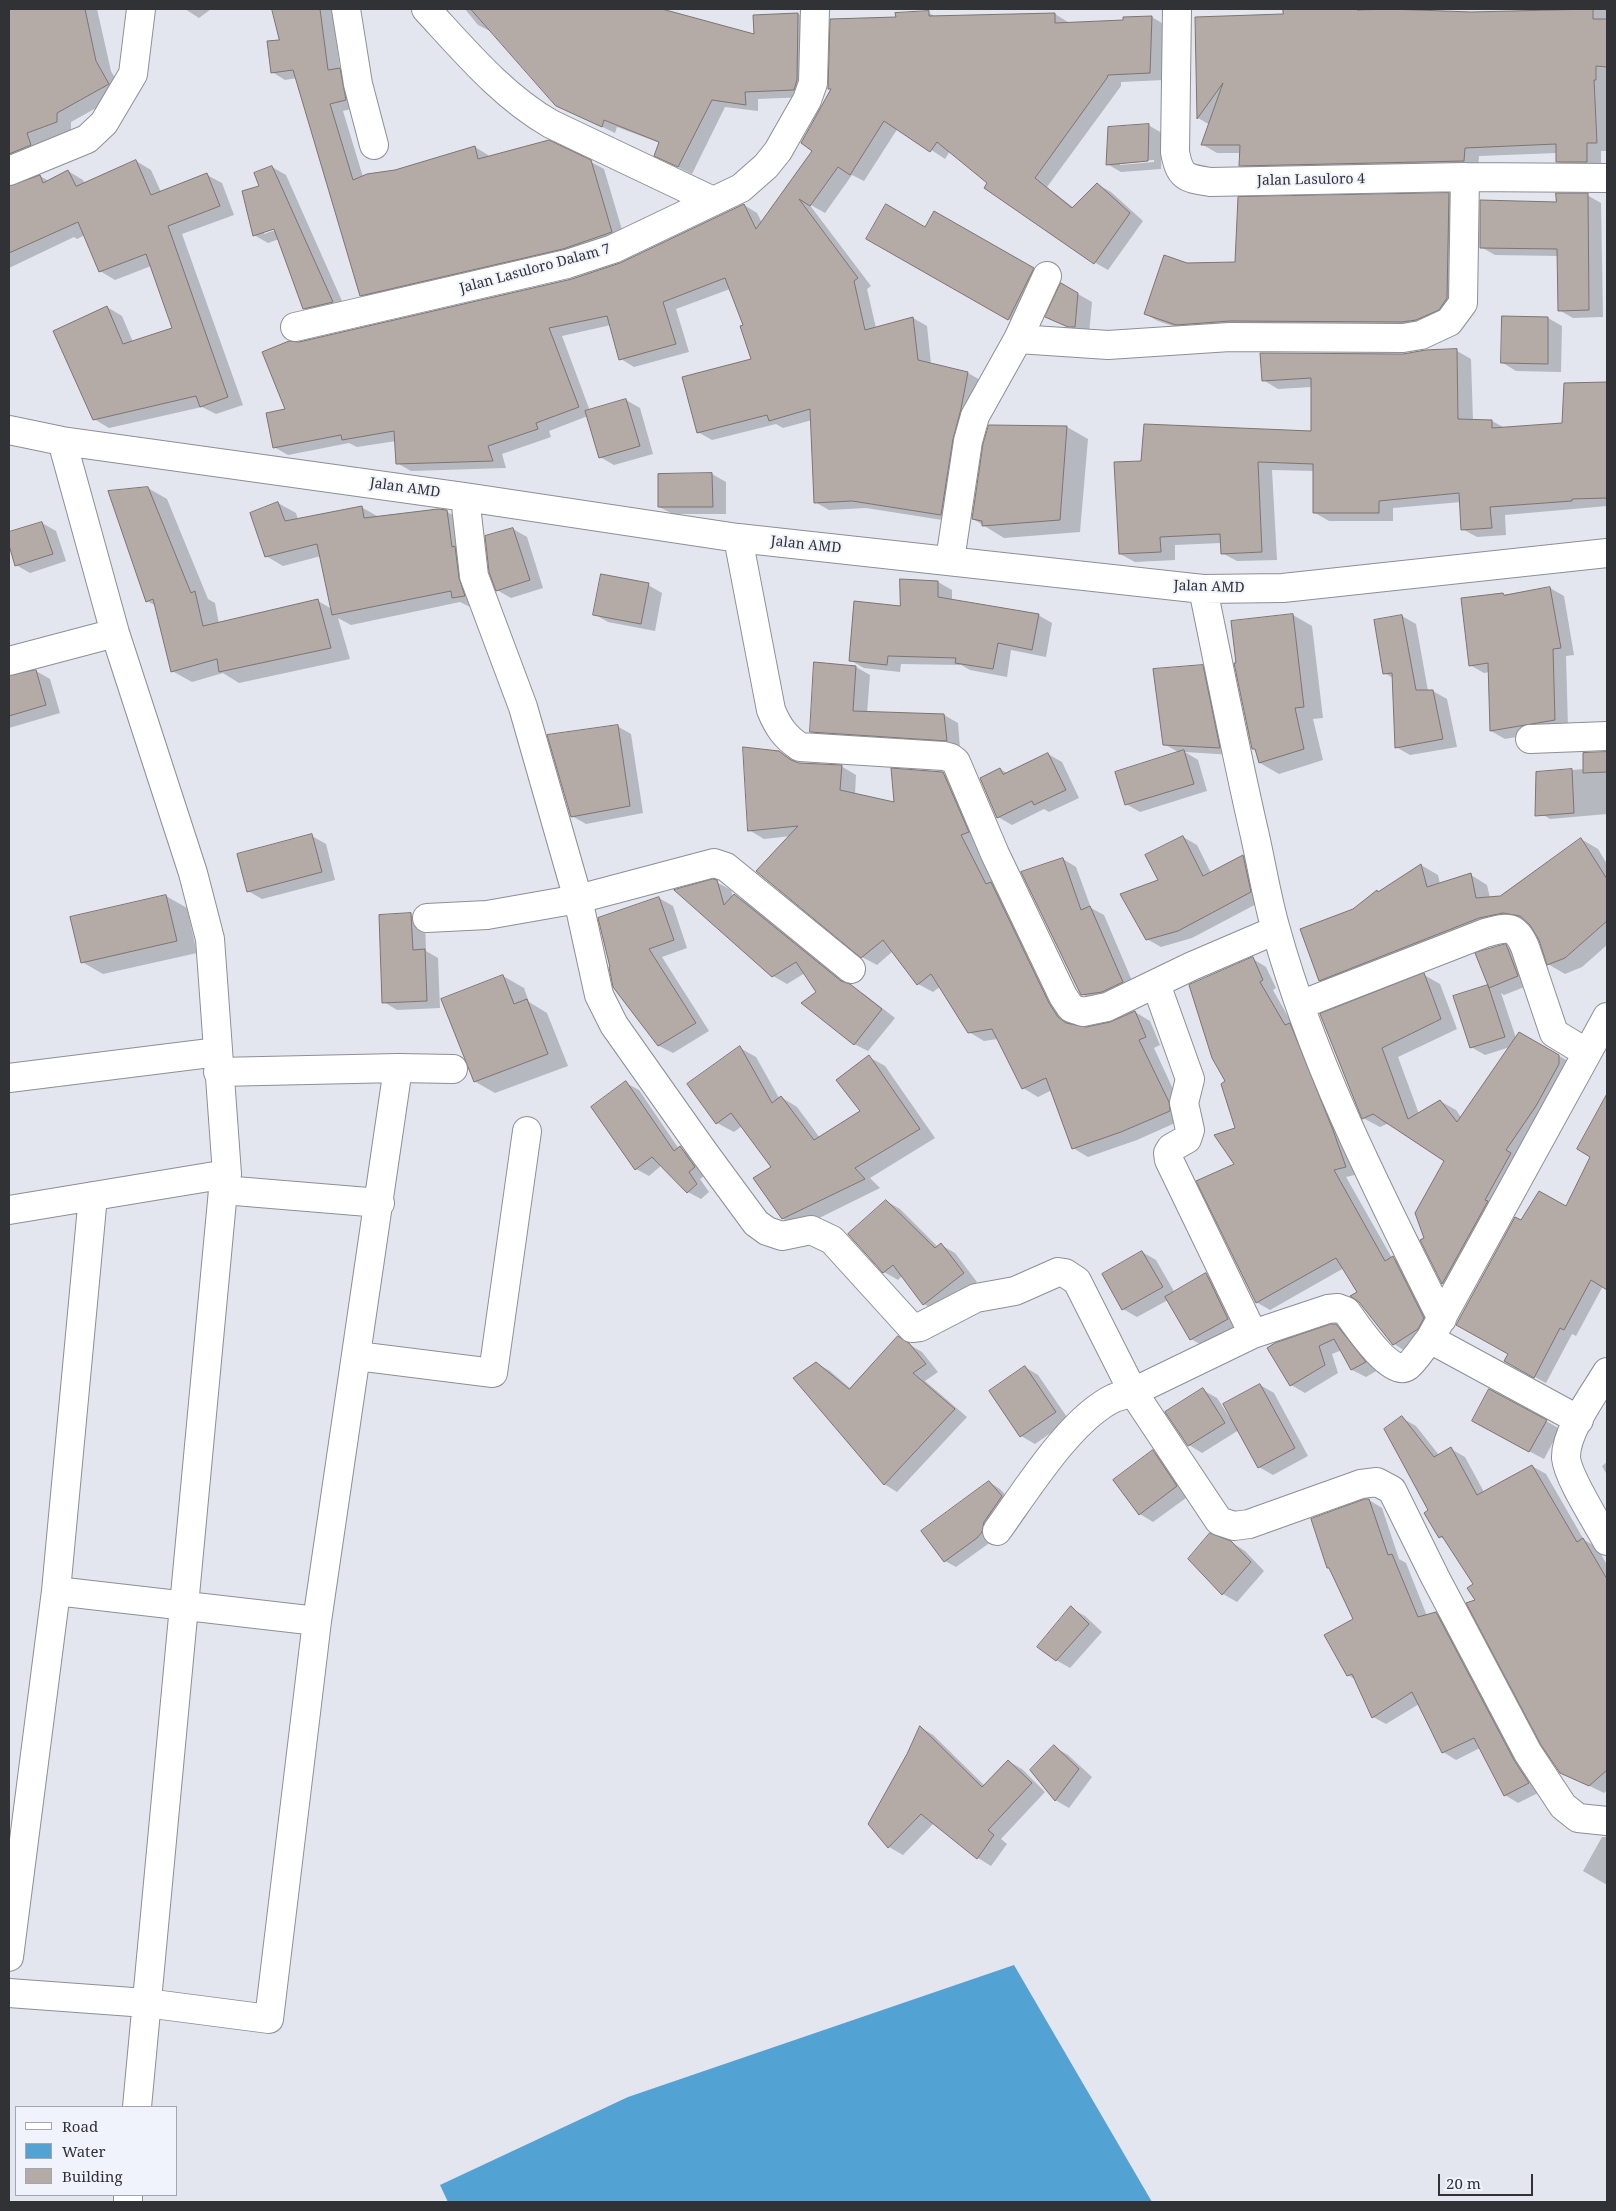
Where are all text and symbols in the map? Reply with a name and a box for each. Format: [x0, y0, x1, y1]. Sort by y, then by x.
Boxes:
street label: Jalan Lasuloro 4 [1257, 171, 1365, 189]
street label: Jalan Lasuloro Dalam 7 [458, 241, 612, 297]
street label: Jalan AMD [369, 475, 441, 501]
street label: Jalan AMD [770, 533, 842, 557]
street label: Jalan AMD [1173, 577, 1245, 597]
legend [15, 2106, 178, 2196]
text: Road [62, 2116, 98, 2136]
text: Water [62, 2141, 105, 2161]
scale bar [1441, 2164, 1536, 2196]
text: Building [62, 2166, 123, 2186]
text: 20 m [1446, 2173, 1481, 2193]

